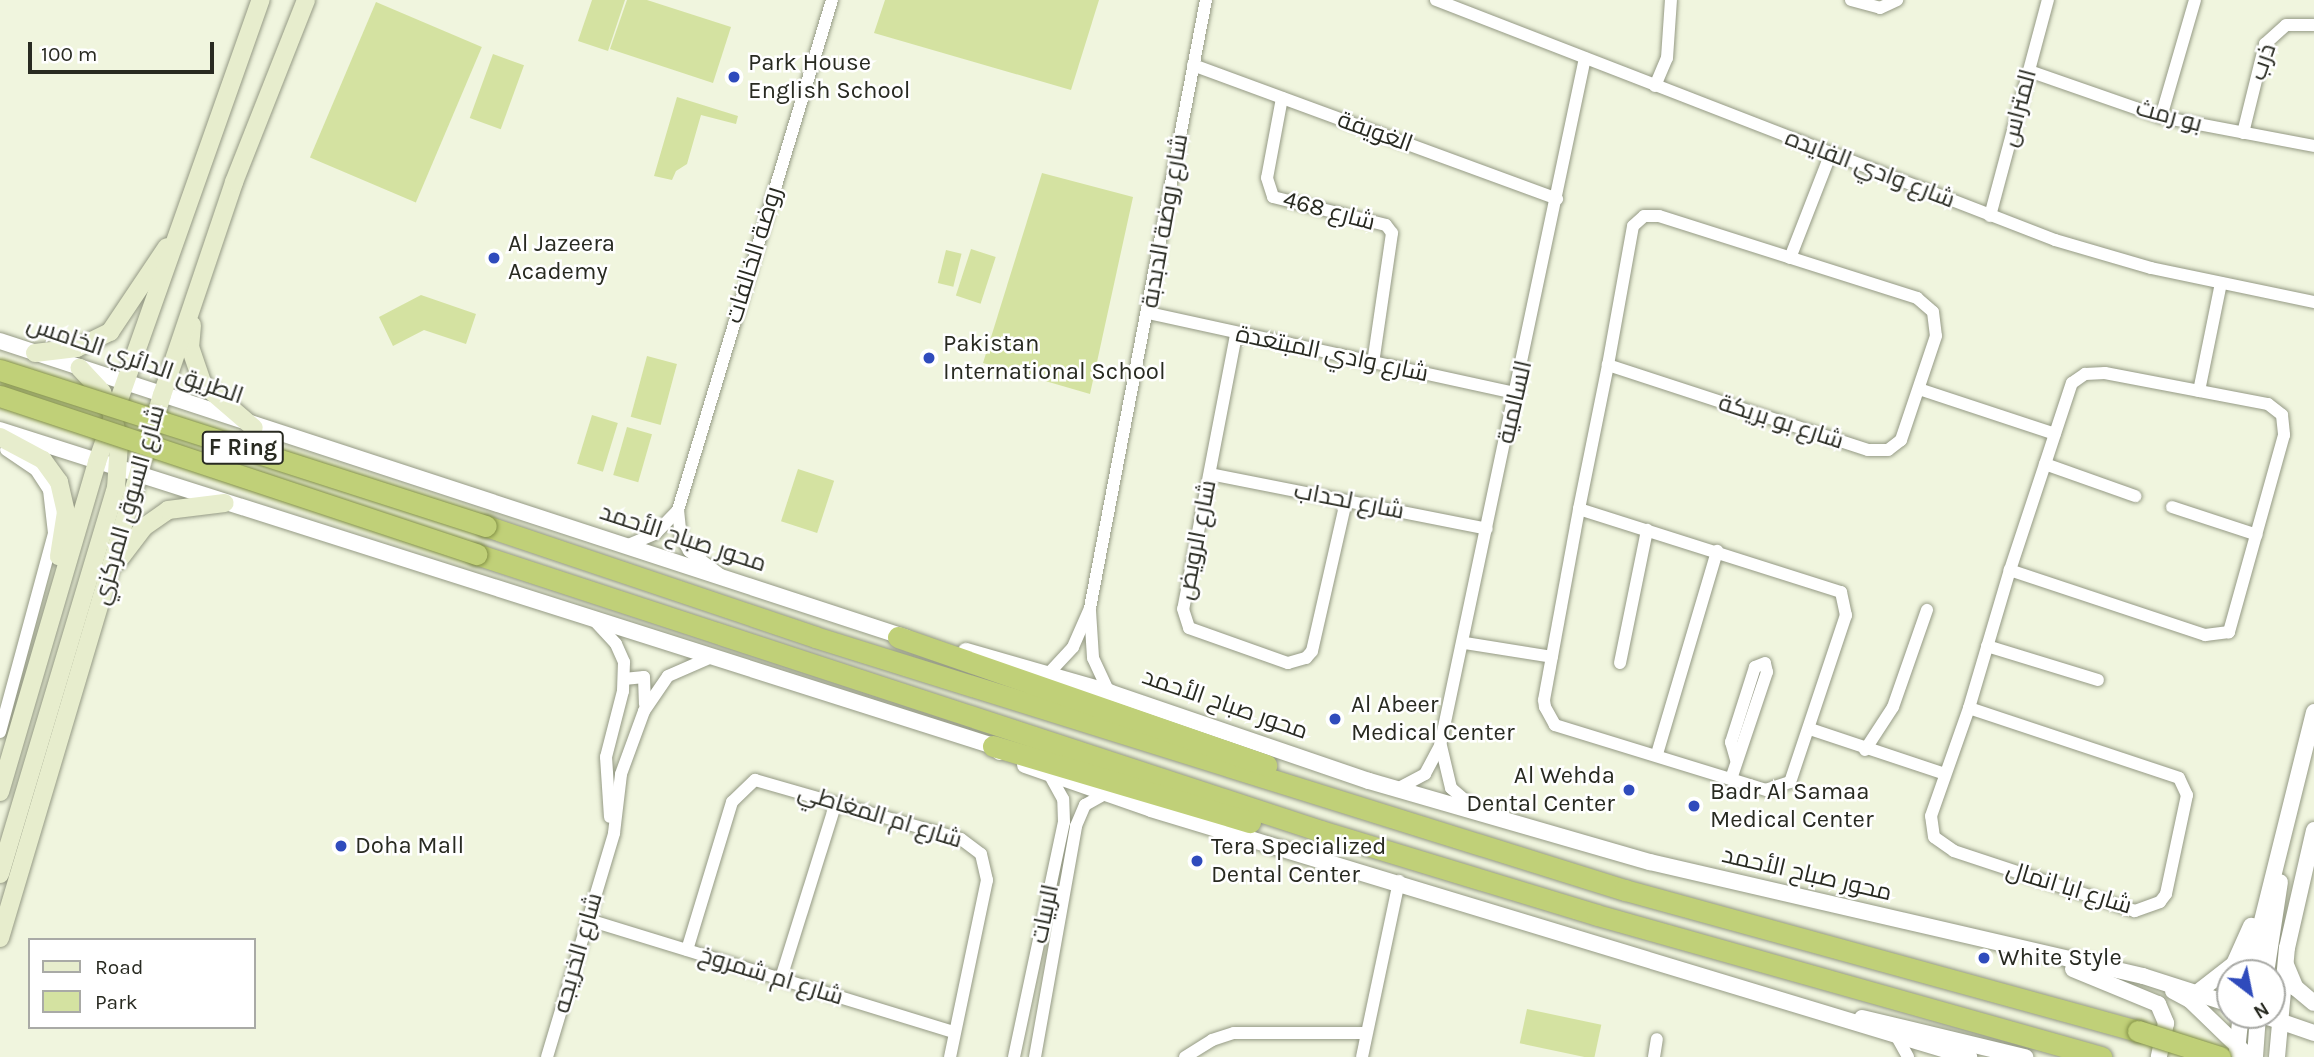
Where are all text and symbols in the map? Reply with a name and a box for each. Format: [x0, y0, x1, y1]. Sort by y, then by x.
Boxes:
scale bar [32, 28, 217, 72]
street label: ذرب [2243, 40, 2283, 84]
text: 100 m [41, 42, 98, 66]
place label: Park House English School [748, 49, 911, 105]
street label: المتراس [1995, 66, 2043, 150]
marker: Park House English School [726, 69, 742, 85]
street label: بو رمث [2133, 93, 2205, 139]
street label: الغويفة [1334, 105, 1416, 159]
street label: شارع وادي الفايده [1781, 123, 1959, 215]
street label: شارع روضة الدبدبة [1136, 132, 1194, 310]
street label: روضة الخالفات [720, 183, 788, 327]
street label: شارع 468 [1280, 185, 1378, 237]
place label: Al Jazeera Academy [508, 230, 615, 286]
marker: Al Jazeera Academy [486, 250, 502, 266]
street label: الطريق الدائري الخامس [23, 309, 247, 411]
street label: شارع وادي المبتعدة [1233, 320, 1431, 388]
place label: Pakistan International School [943, 330, 1166, 386]
marker: Pakistan International School [921, 350, 937, 366]
street label: السالمية [1491, 358, 1539, 446]
street label: شارع بو بريكة [1715, 388, 1847, 456]
street label: شارع السوق المركزي [87, 402, 171, 608]
road number: F Ring [201, 428, 285, 468]
street label: شارع لحداب [1292, 476, 1406, 526]
street label: شارع الرويض [1171, 478, 1223, 602]
street label: محور صباح الأحمد [596, 498, 770, 578]
street label: محور صباح الأحمد [1138, 662, 1312, 746]
place label: Al Abeer Medical Center [1351, 691, 1515, 747]
marker: Al Abeer Medical Center [1325, 709, 1345, 729]
place label: Al Wehda Dental Center [1466, 762, 1615, 818]
street label: شارع ام المغاطي [794, 777, 966, 855]
place label: Badr Al Samaa Medical Center [1710, 778, 1874, 834]
marker: Al Wehda Dental Center [1621, 782, 1637, 798]
marker: Badr Al Samaa Medical Center [1684, 796, 1704, 816]
place label: Doha Mall [355, 832, 464, 860]
place label: Tera Specialized Dental Center [1211, 833, 1387, 889]
marker: Doha Mall [333, 838, 349, 854]
street label: محور صباح الأحمد [1719, 840, 1895, 908]
marker: Tera Specialized Dental Center [1189, 853, 1205, 869]
street label: شارع ابا انمال [2003, 855, 2135, 921]
street label: الربيات [1025, 882, 1065, 946]
street label: شارع الخريجه [547, 890, 609, 1016]
legend [28, 938, 256, 1029]
street label: شارع ام شمروخ [695, 940, 847, 1012]
place label: White Style [1998, 944, 2122, 972]
marker: White Style [1976, 950, 1992, 966]
text: Road [95, 955, 143, 979]
north arrow [2216, 959, 2286, 1029]
text: Park [95, 990, 138, 1014]
text: N [2249, 997, 2273, 1023]

